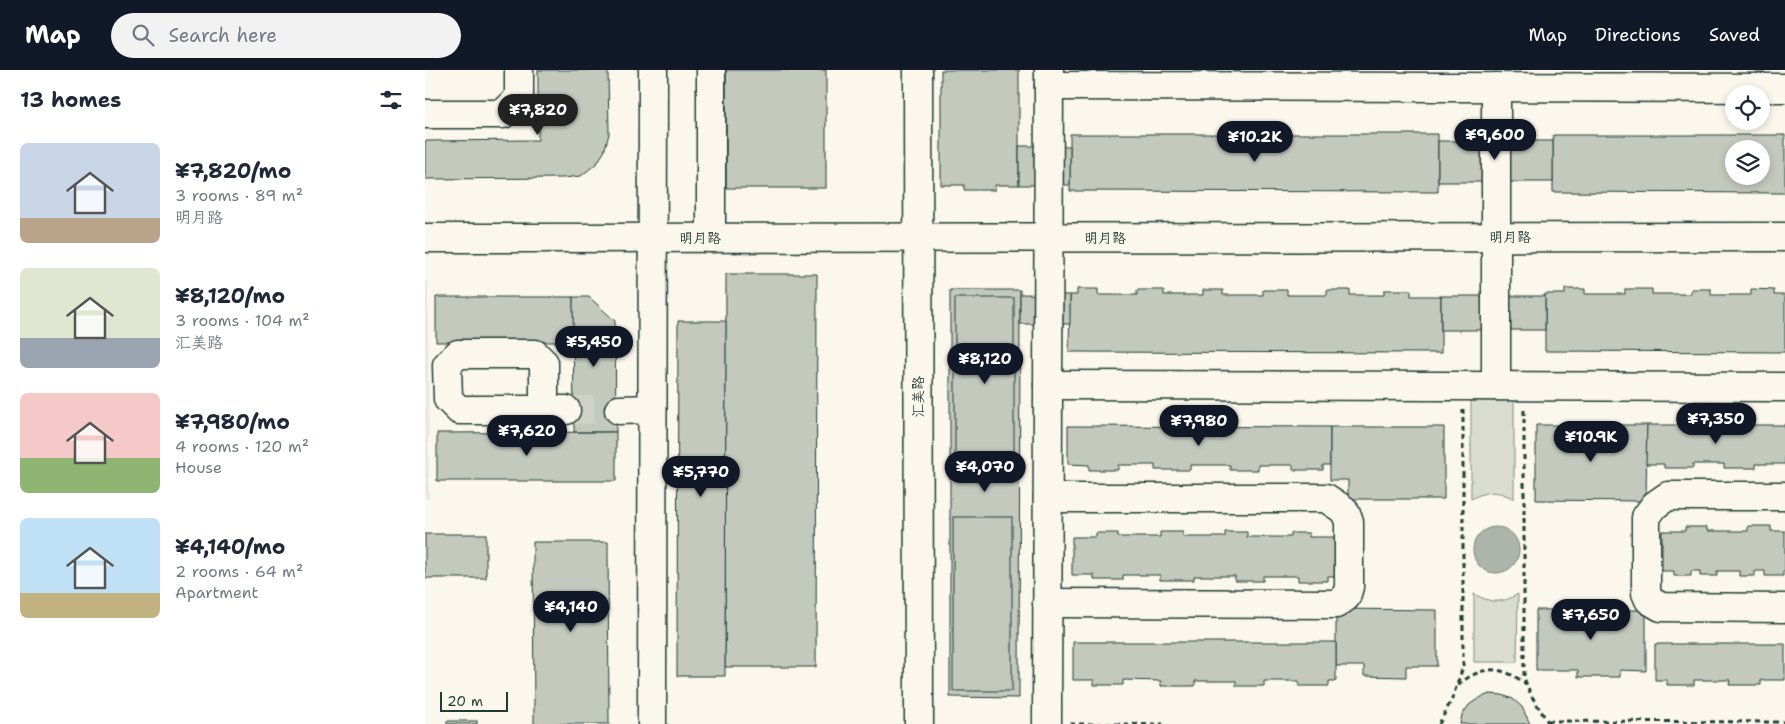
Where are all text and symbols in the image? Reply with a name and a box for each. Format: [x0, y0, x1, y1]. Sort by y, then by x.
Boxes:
search box [111, 13, 461, 58]
text: Map [25, 19, 81, 51]
icon: search [129, 21, 157, 49]
text: Search here [169, 23, 277, 48]
text: Map [1529, 23, 1567, 47]
text: Directions [1595, 23, 1681, 47]
text: Saved [1709, 23, 1760, 47]
map controls [1725, 85, 1770, 185]
button: locate [1725, 85, 1770, 130]
text: 13 homes [20, 86, 121, 114]
icon: filters [377, 86, 405, 114]
pin: ¥7,820 [497, 93, 579, 136]
text: ¥7,820 [509, 99, 567, 120]
pin: ¥9,600 [1454, 118, 1536, 161]
pin: ¥10.2K [1214, 121, 1296, 163]
text: ¥9,600 [1465, 124, 1525, 145]
text: ¥10.2K [1228, 126, 1282, 147]
button: layers [1725, 140, 1770, 185]
text: ¥7,820/mo [175, 157, 291, 185]
icon: home [60, 163, 120, 223]
text: 3 rooms · 89 m² [175, 185, 303, 206]
text: 明月路 [175, 207, 223, 228]
street label: 明月路 [1489, 228, 1531, 246]
street label: 明月路 [679, 229, 721, 247]
street label: 明月路 [1084, 229, 1126, 247]
text: ¥8,120/mo [175, 282, 285, 310]
icon: home [60, 288, 120, 348]
text: 3 rooms · 104 m² [175, 310, 310, 331]
pin: ¥5,450 [553, 326, 635, 368]
text: ¥5,450 [566, 331, 622, 352]
text: 汇美路 [175, 332, 223, 353]
pin: ¥8,120 [944, 342, 1026, 385]
text: ¥8,120 [958, 348, 1012, 369]
street label: 汇美路 [909, 376, 927, 418]
pin: ¥7,350 [1675, 402, 1757, 445]
pin: ¥7,980 [1158, 404, 1240, 447]
text: ¥7,980/mo [175, 408, 290, 436]
text: ¥7,350 [1687, 408, 1745, 429]
text: ¥7,980 [1170, 410, 1228, 431]
icon: home [60, 413, 120, 473]
pin: ¥7,620 [486, 414, 568, 457]
text: ¥7,620 [498, 420, 556, 441]
pin: ¥10.9K [1550, 420, 1632, 463]
text: ¥10.9K [1565, 426, 1617, 447]
text: 4 rooms · 120 m² [175, 436, 309, 457]
pin: ¥4,070 [944, 450, 1026, 493]
pin: ¥5,770 [660, 456, 742, 498]
text: ¥4,070 [956, 456, 1014, 477]
text: House [175, 457, 222, 478]
text: ¥5,770 [673, 461, 729, 482]
text: ¥4,140/mo [175, 533, 285, 561]
icon: home [60, 538, 120, 598]
text: 2 rooms · 64 m² [175, 561, 303, 582]
text: Apartment [175, 582, 258, 603]
pin: ¥4,140 [530, 590, 612, 633]
text: ¥4,140 [544, 596, 598, 617]
pin: ¥7,650 [1550, 598, 1632, 641]
text: ¥7,650 [1562, 604, 1620, 625]
scale bar [440, 689, 507, 712]
text: 20 m [447, 692, 483, 710]

